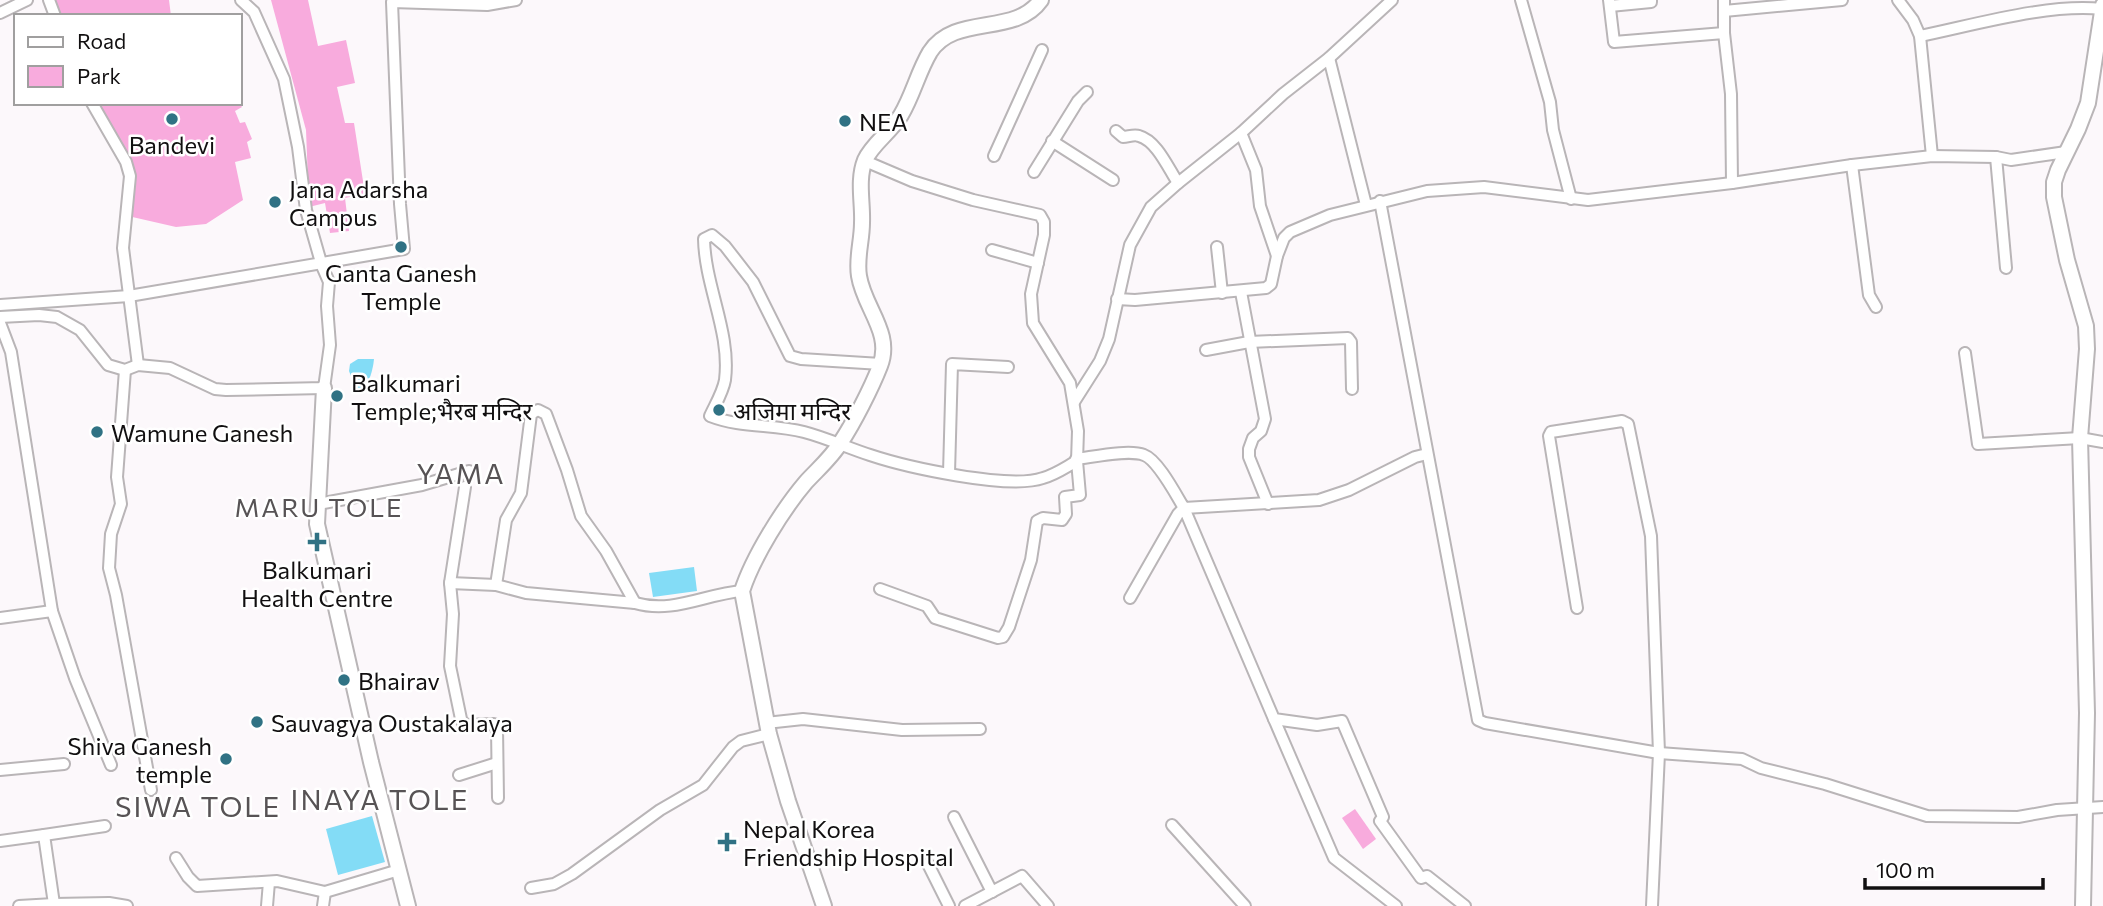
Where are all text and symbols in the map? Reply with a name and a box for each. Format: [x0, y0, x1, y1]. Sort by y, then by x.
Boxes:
legend [14, 14, 242, 105]
text: Road [77, 28, 126, 53]
text: Park [77, 63, 121, 88]
place label: NEA [859, 107, 908, 136]
marker: Bandevi [164, 111, 180, 127]
marker: NEA [837, 113, 853, 129]
place label: Bandevi [129, 130, 215, 159]
place label: Jana Adarsha Campus [289, 174, 428, 231]
marker: Jana Adarsha Campus [267, 194, 283, 210]
marker: Ganta Ganesh Temple [393, 239, 409, 255]
place label: Ganta Ganesh Temple [325, 258, 477, 315]
place label: Balkumari Temple;भैरब मन्दिर [351, 368, 533, 425]
marker: Balkumari Temple;भैरब मन्दिर [329, 388, 345, 404]
place label: अजिमा मन्दिर [733, 396, 852, 425]
marker: अजिमा मन्दिर [711, 402, 727, 418]
place label: Wamune Ganesh [111, 418, 293, 447]
marker: Wamune Ganesh [89, 424, 105, 440]
district label: YAMA [416, 456, 506, 490]
district label: MARU TOLE [234, 491, 404, 522]
marker: Balkumari Health Centre [307, 532, 327, 552]
place label: Balkumari Health Centre [241, 555, 393, 612]
place label: Bhairav [358, 666, 440, 695]
marker: Bhairav [336, 672, 352, 688]
place label: Sauvagya Oustakalaya [271, 708, 513, 737]
marker: Sauvagya Oustakalaya [249, 714, 265, 730]
place label: Shiva Ganesh temple [68, 731, 212, 788]
marker: Shiva Ganesh temple [218, 751, 234, 767]
district label: INAYA TOLE [291, 782, 469, 816]
district label: SIWA TOLE [115, 789, 281, 823]
place label: Nepal Korea Friendship Hospital [743, 814, 954, 871]
marker: Nepal Korea Friendship Hospital [717, 832, 737, 852]
scale bar [1865, 846, 2044, 890]
text: 100 m [1876, 857, 1935, 882]

